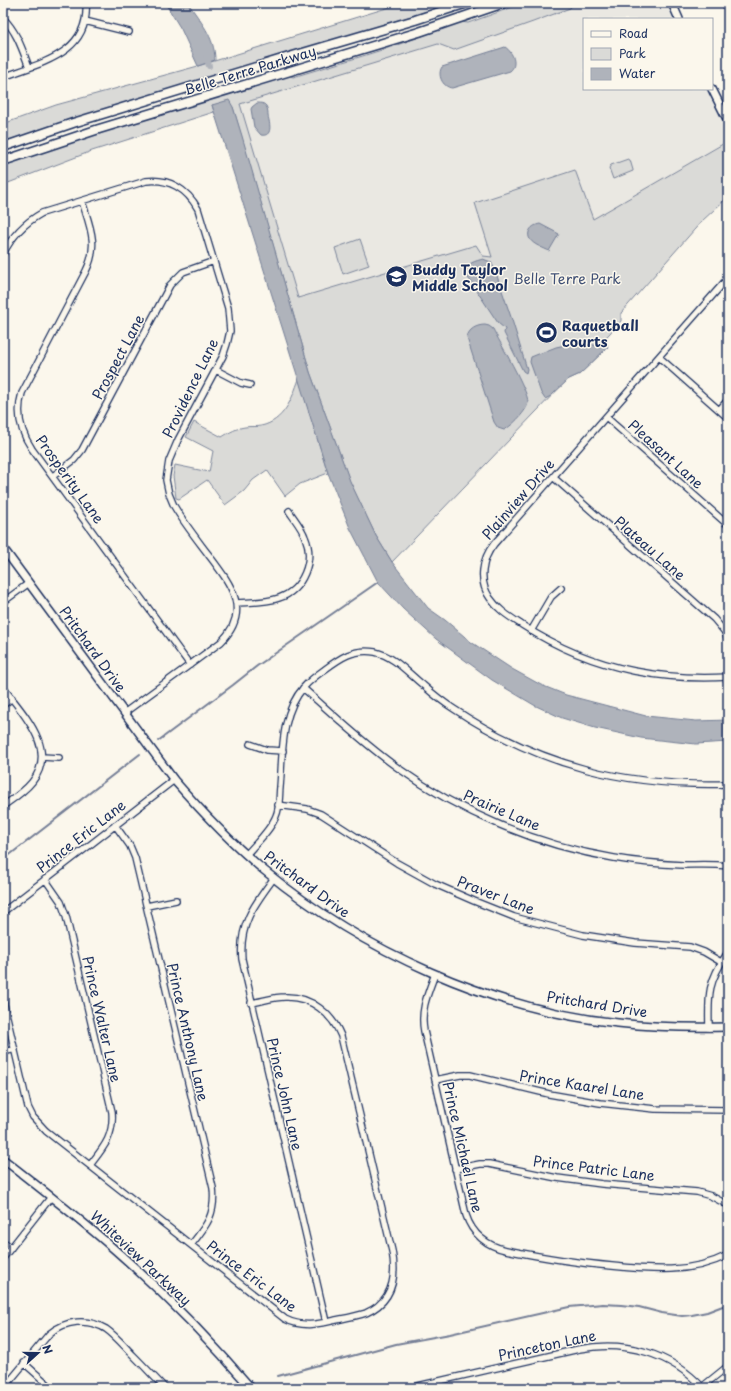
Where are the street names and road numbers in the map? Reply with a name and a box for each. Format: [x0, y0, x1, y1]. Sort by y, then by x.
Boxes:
street label: Belle Terre Parkway [182, 40, 318, 100]
street label: Prospect Lane [87, 310, 149, 403]
street label: Providence Lane [157, 335, 223, 441]
street label: Pleasant Lane [624, 415, 708, 494]
street label: Prosperity Lane [31, 430, 109, 528]
street label: Plainview Drive [477, 454, 559, 544]
street label: Plateau Lane [610, 511, 691, 585]
street label: Pritchard Drive [55, 602, 132, 697]
street label: Prairie Lane [460, 784, 544, 836]
street label: Prince Eric Lane [32, 794, 130, 878]
street label: Pritchard Drive [260, 846, 355, 923]
street label: Praver Lane [454, 871, 538, 919]
street label: Prince Walter Lane [77, 954, 127, 1084]
street label: Prince Anthony Lane [162, 961, 214, 1103]
street label: Pritchard Drive [545, 986, 649, 1022]
street label: Prince John Lane [262, 1036, 308, 1153]
street label: Prince Kaarel Lane [518, 1065, 646, 1105]
street label: Prince Michael Lane [438, 1079, 488, 1215]
street label: Prince Patric Lane [532, 1150, 656, 1186]
street label: Whiteview Parkway [86, 1206, 196, 1310]
street label: Prince Eric Lane [203, 1235, 302, 1317]
street label: Princeton Lane [496, 1324, 598, 1366]

